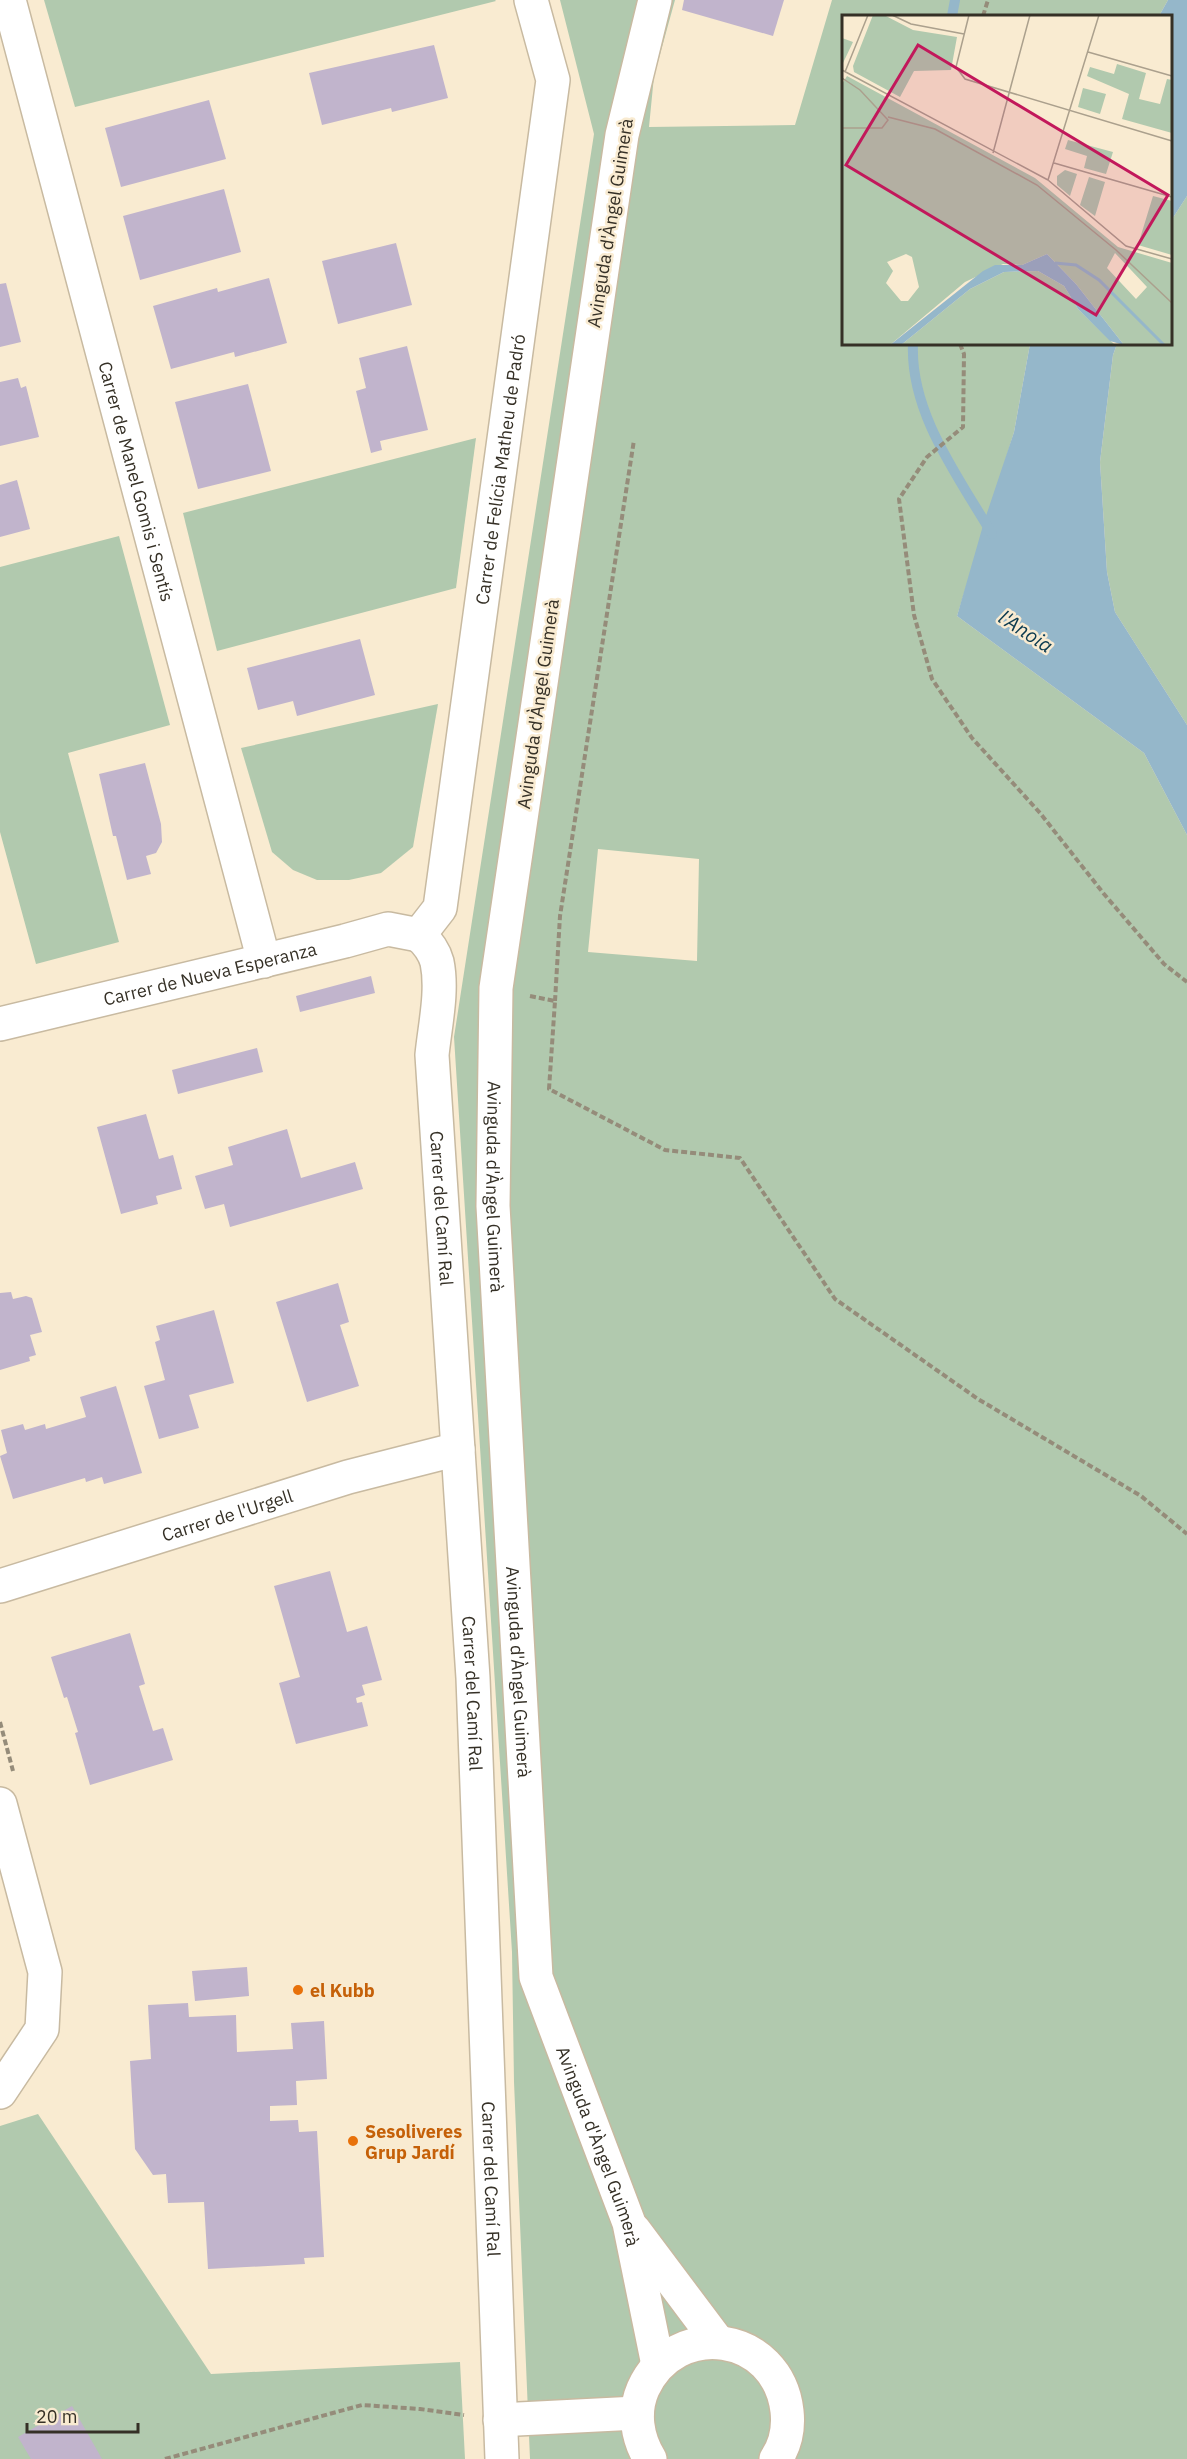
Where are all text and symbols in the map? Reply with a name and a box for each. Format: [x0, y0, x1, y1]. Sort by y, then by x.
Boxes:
inset map [842, 15, 1172, 345]
street label: Avinguda d'Àngel Guimerà [582, 116, 638, 329]
street label: Carrer de Felícia Matheu de Padró [470, 333, 530, 606]
street label: Carrer de Manel Gomis i Sentís [94, 359, 180, 604]
street label: Avinguda d'Àngel Guimerà [512, 597, 564, 810]
water label: l'Anoia [993, 603, 1059, 659]
street label: Carrer de Nueva Esperanza [101, 937, 319, 1010]
street label: Avinguda d'Àngel Guimerà [481, 1081, 509, 1294]
street label: Carrer del Camí Ral [426, 1130, 459, 1287]
street label: Carrer de l'Urgell [159, 1484, 296, 1546]
street label: Avinguda d'Àngel Guimerà [502, 1566, 536, 1779]
street label: Carrer del Camí Ral [457, 1615, 488, 1771]
place label: el Kubb [310, 1979, 375, 2002]
marker: el Kubb [291, 1983, 305, 1997]
street label: Avinguda d'Àngel Guimerà [552, 2043, 645, 2249]
street label: Carrer del Camí Ral [477, 2101, 506, 2257]
place label: Sesoliveres Grup Jardí [365, 2120, 462, 2164]
marker: Sesoliveres Grup Jardí [346, 2134, 360, 2148]
scale bar [27, 2396, 138, 2434]
text: 20 m [36, 2405, 78, 2428]

